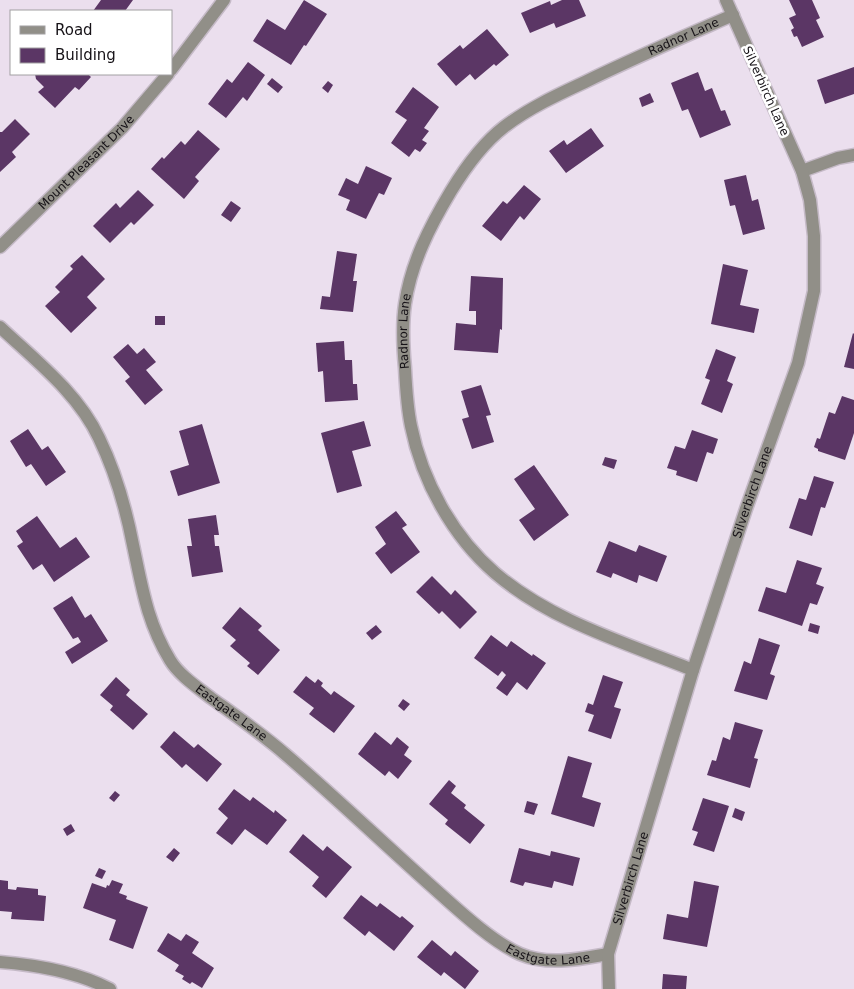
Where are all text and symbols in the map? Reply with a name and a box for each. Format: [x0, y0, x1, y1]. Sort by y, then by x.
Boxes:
legend [10, 10, 172, 75]
street label: Radnor Lane [646, 15, 721, 58]
text: Road [55, 21, 93, 39]
street label: Silverbirch Lane [740, 44, 792, 138]
text: Building [55, 46, 116, 64]
street label: Mount Pleasant Drive [36, 112, 137, 212]
street label: Radnor Lane [396, 292, 414, 370]
street label: Silverbirch Lane [730, 444, 775, 540]
street label: Eastgate Lane [193, 682, 270, 744]
street label: Silverbirch Lane [610, 830, 651, 927]
street label: Eastgate Lane [503, 941, 591, 968]

